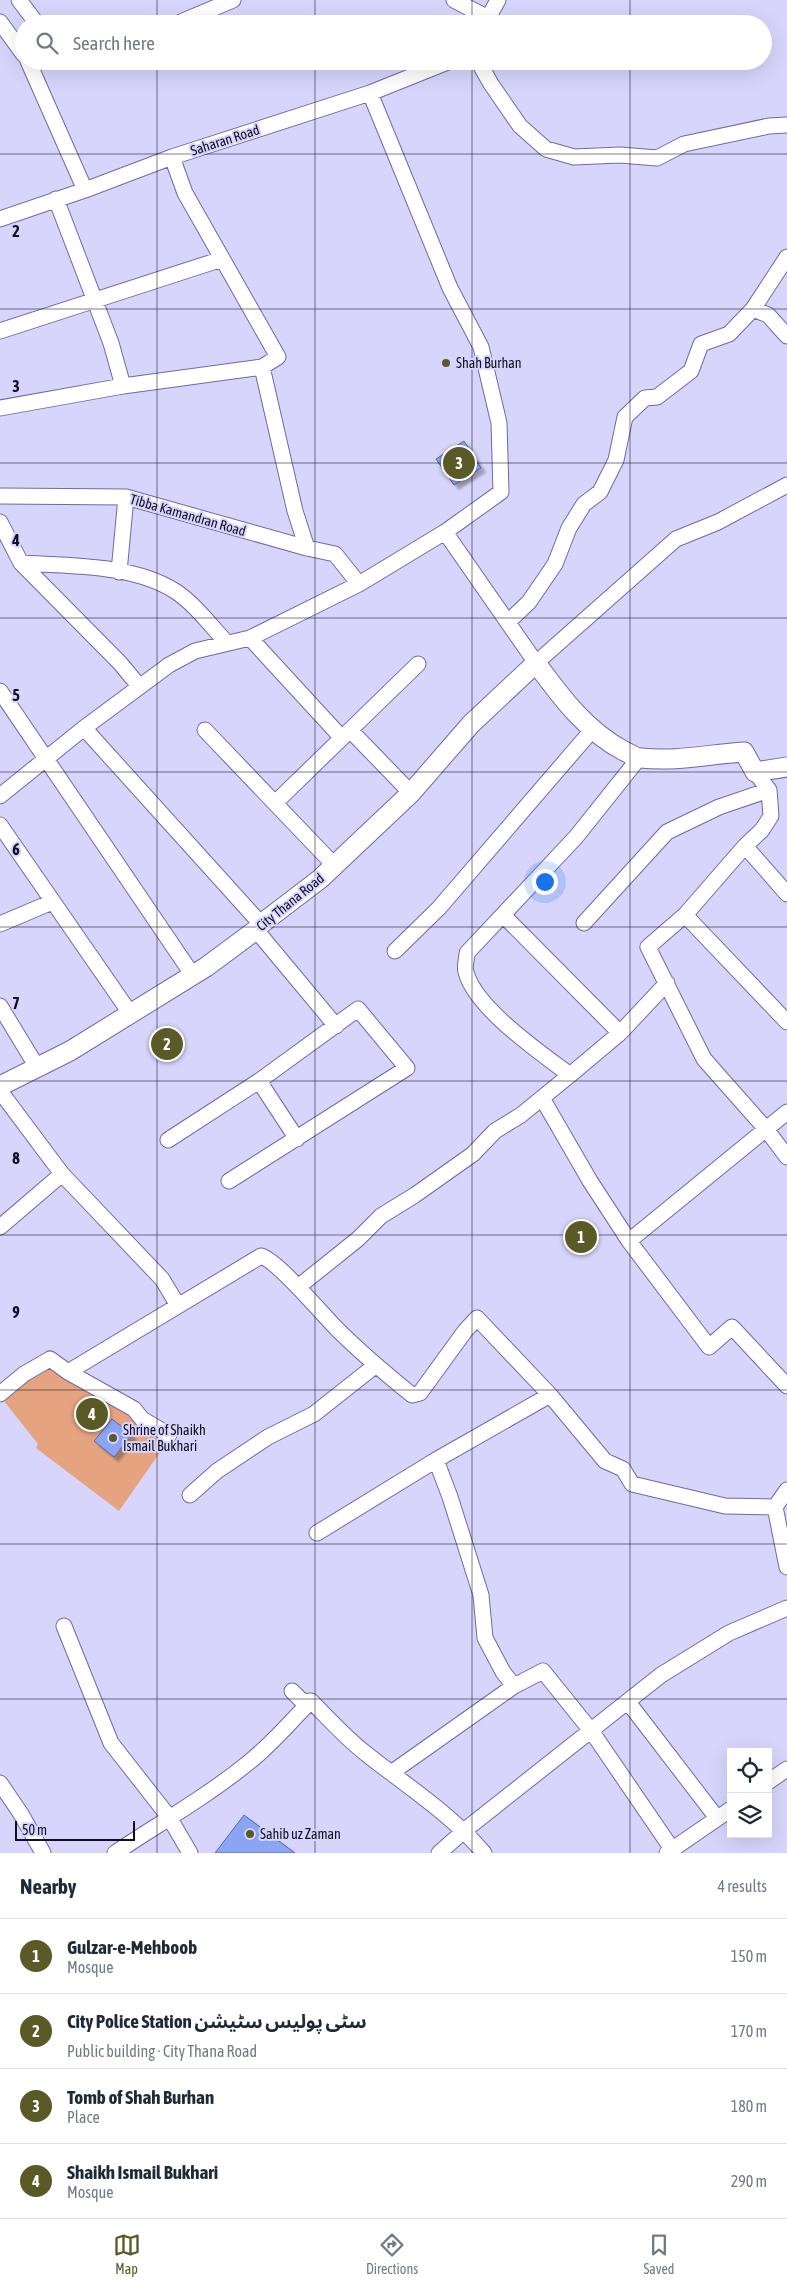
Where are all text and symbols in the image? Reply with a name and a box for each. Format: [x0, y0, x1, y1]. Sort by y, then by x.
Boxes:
search box [15, 15, 772, 70]
icon: search [33, 29, 61, 57]
text: Search here [73, 32, 155, 54]
street label: Saharan Road [189, 121, 261, 159]
text: 2 [12, 222, 20, 240]
place label: Shah Burhan [456, 355, 522, 371]
marker: Shah Burhan [440, 357, 452, 369]
text: 3 [12, 377, 20, 395]
pin: 3 [443, 444, 475, 482]
street label: Tibba Kamandran Road [128, 491, 248, 539]
text: 4 [11, 531, 20, 549]
text: 5 [12, 686, 20, 704]
text: 6 [12, 840, 20, 858]
your location [532, 869, 558, 895]
street label: City Thana Road [253, 870, 327, 934]
text: 7 [12, 994, 20, 1012]
pin: 2 [151, 1025, 183, 1063]
text: 8 [12, 1149, 20, 1167]
pin: 1 [565, 1218, 597, 1256]
text: 9 [12, 1303, 20, 1321]
pin: 4 [76, 1395, 108, 1433]
place label: Shrine of Shaikh Ismail Bukhari [123, 1422, 206, 1454]
marker: Shrine of Shaikh Ismail Bukhari [107, 1432, 119, 1444]
map controls [727, 1748, 772, 1838]
button: locate [727, 1748, 772, 1793]
button: layers [727, 1793, 772, 1838]
scale bar [15, 1818, 135, 1841]
text: 50 m [22, 1822, 47, 1838]
place label: Sahib uz Zaman [260, 1826, 341, 1842]
marker: Sahib uz Zaman [244, 1828, 256, 1840]
text: Nearby [20, 1874, 76, 1898]
text: 4 results [717, 1877, 767, 1895]
text: Gulzar-e-Mehboob [67, 1936, 197, 1958]
text: 1 [32, 1947, 40, 1965]
text: 150 m [731, 1947, 767, 1965]
text: Mosque [67, 1958, 113, 1976]
text: City Police Station سٹی پولیس سٹیشن [67, 2010, 366, 2032]
text: 2 [32, 2022, 40, 2040]
text: 170 m [731, 2022, 767, 2040]
text: Public building · City Thana Road [67, 2042, 257, 2060]
text: Tomb of Shah Burhan [67, 2086, 214, 2108]
text: 3 [32, 2097, 40, 2115]
text: 180 m [731, 2097, 767, 2115]
text: Place [67, 2108, 100, 2126]
text: Shaikh Ismail Bukhari [67, 2161, 218, 2183]
text: 4 [32, 2172, 40, 2190]
text: 290 m [731, 2172, 767, 2190]
text: Mosque [67, 2183, 113, 2201]
tab: Map [113, 2231, 141, 2277]
tab: Directions [366, 2231, 418, 2277]
tab: Saved [643, 2231, 674, 2277]

